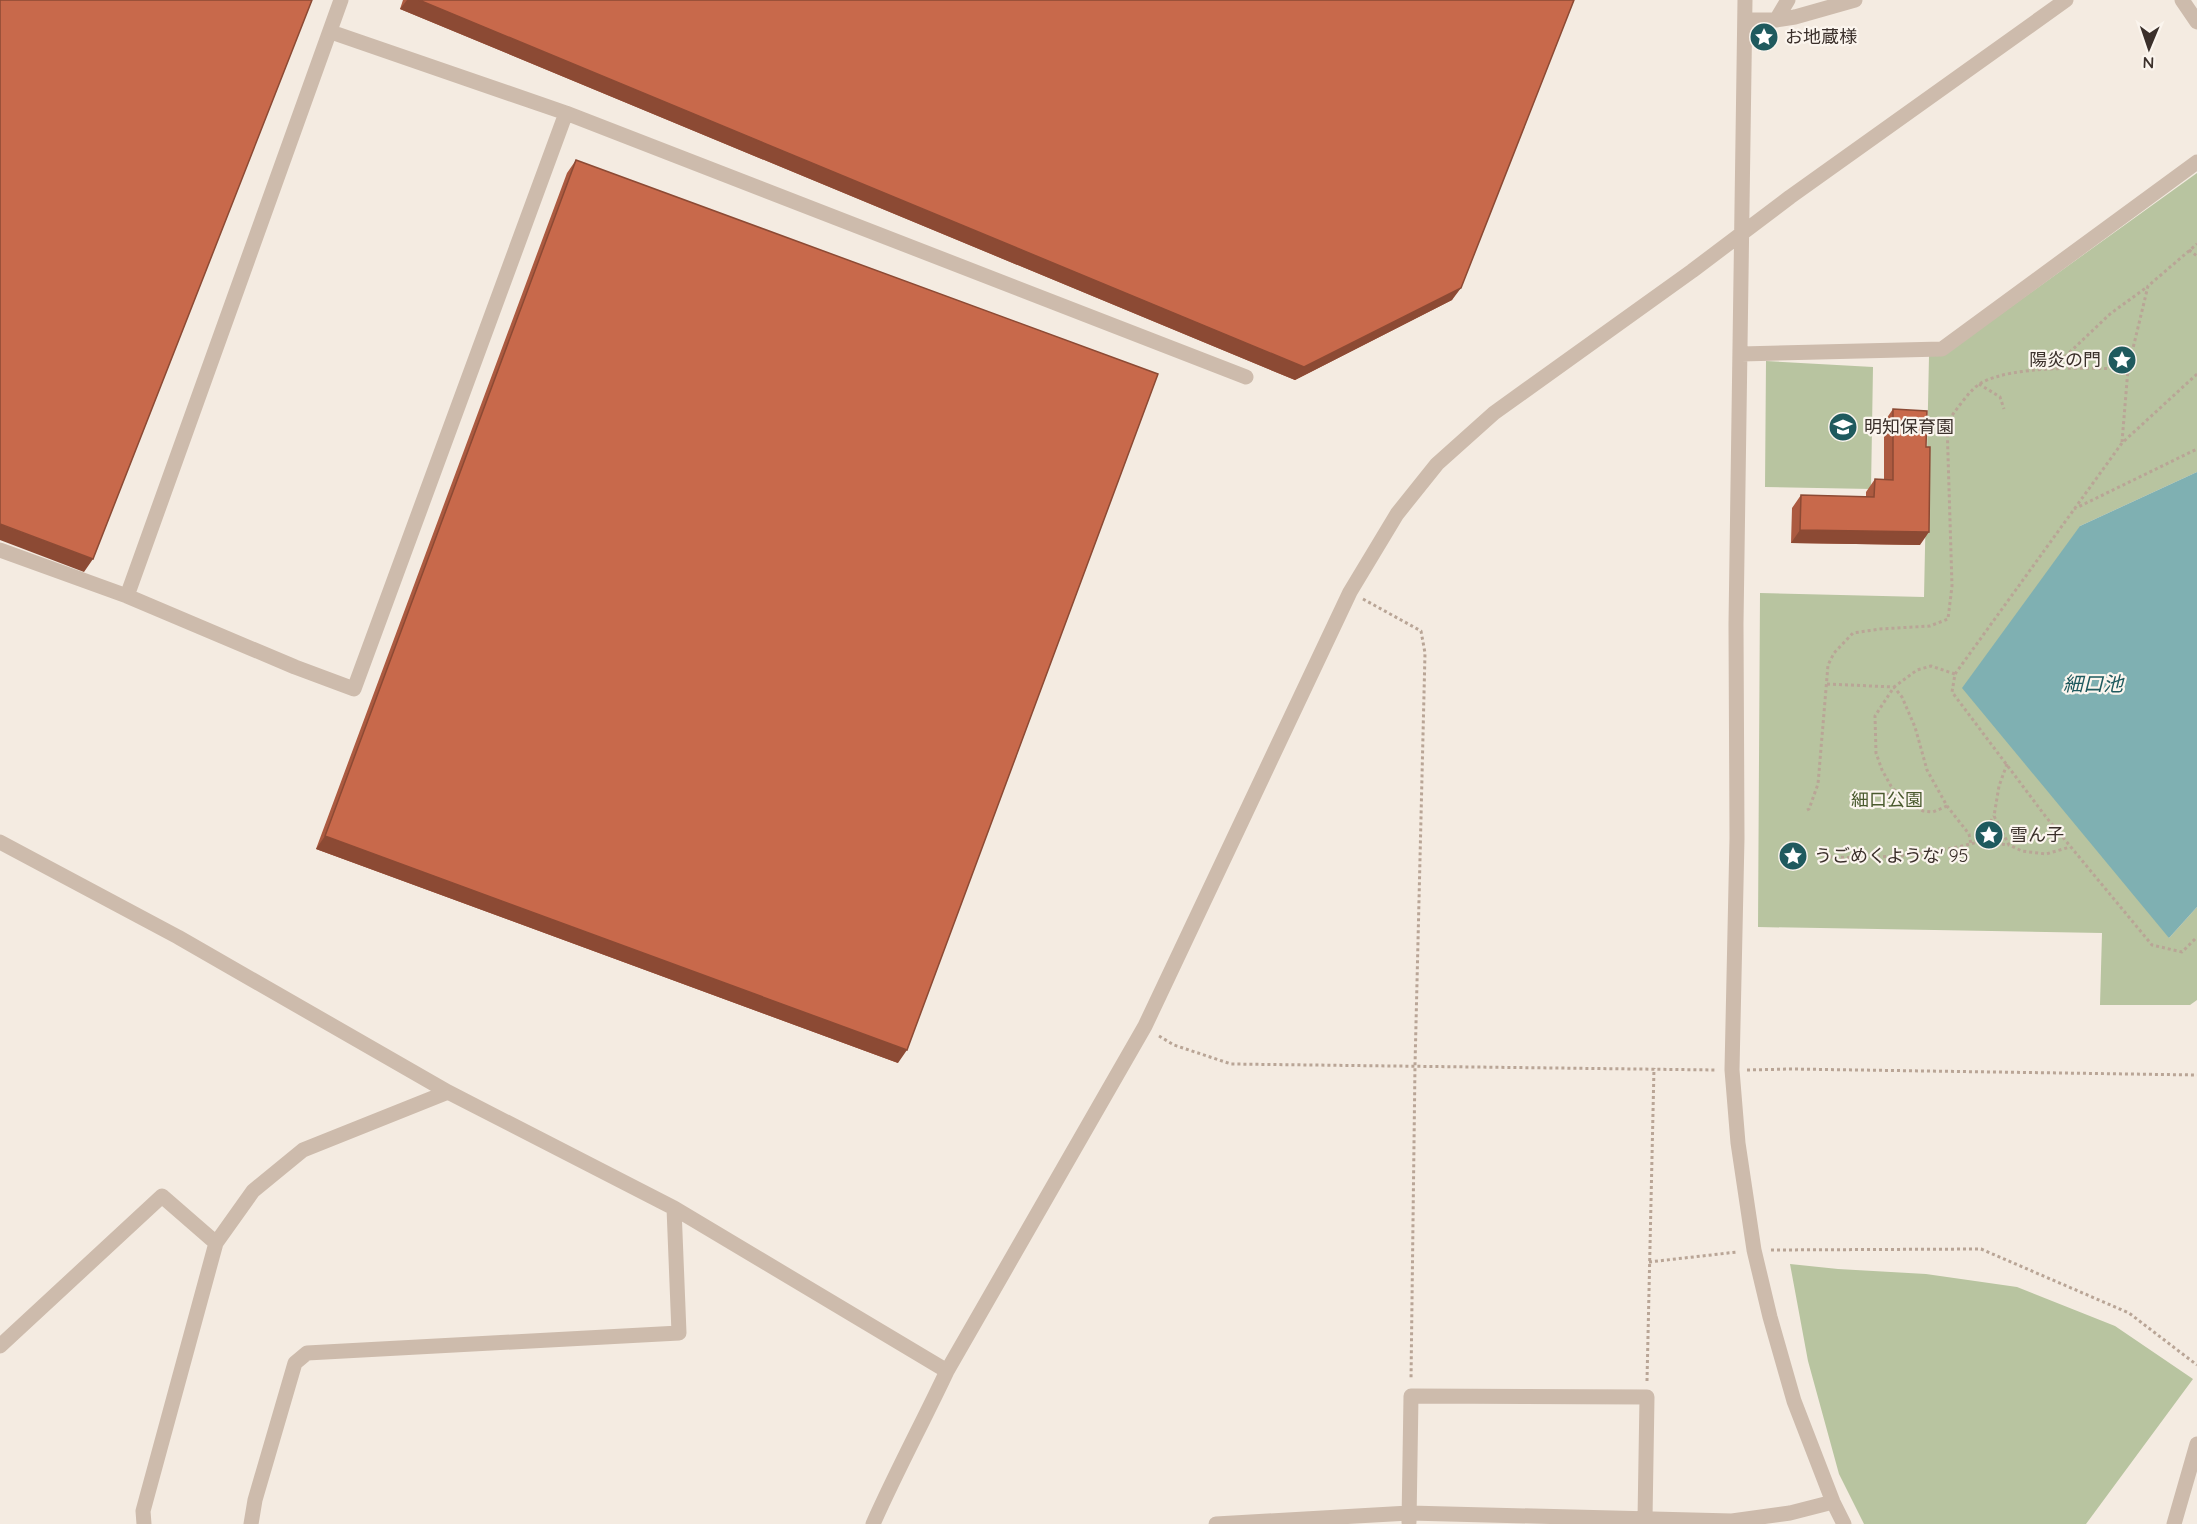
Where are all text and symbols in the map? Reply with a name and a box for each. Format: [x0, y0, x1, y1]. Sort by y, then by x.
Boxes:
north arrow [2119, 18, 2179, 78]
place icon: お地蔵様 [1748, 21, 1780, 53]
place label: お地蔵様 [1785, 25, 1857, 48]
text: N [2142, 53, 2155, 73]
place icon: 陽炎の門 [2106, 344, 2138, 376]
place label: 陽炎の門 [2029, 348, 2101, 371]
school or university icon: 明知保育園 [1827, 411, 1859, 443]
place label: 明知保育園 [1864, 415, 1954, 438]
water label: 細口池 [2063, 671, 2125, 696]
park label: 細口公園 [1851, 788, 1923, 811]
place icon: 雪ん子 [1973, 819, 2005, 851]
place label: 雪ん子 [2010, 823, 2064, 846]
place icon: うごめくような' 95 [1777, 840, 1809, 872]
place label: うごめくような' 95 [1814, 844, 1968, 867]

